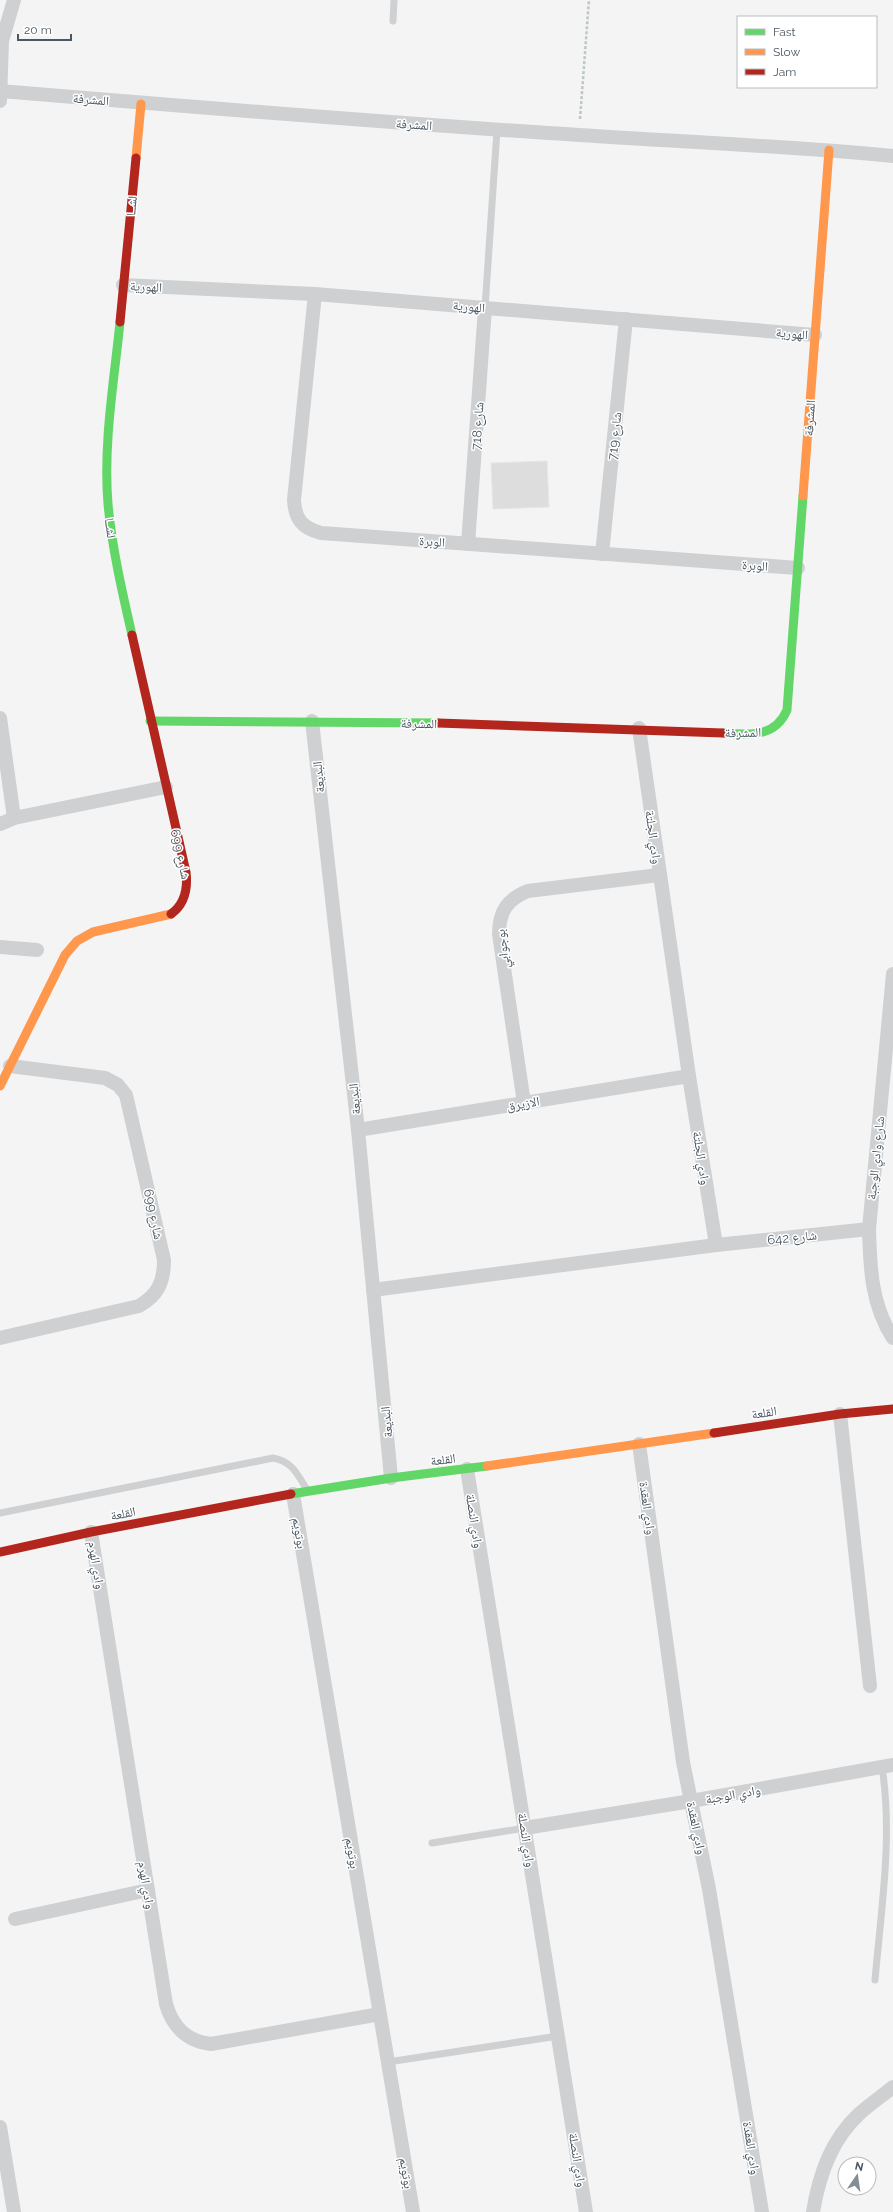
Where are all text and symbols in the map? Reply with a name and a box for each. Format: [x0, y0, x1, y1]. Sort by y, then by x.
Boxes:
scale bar [18, 16, 71, 42]
legend [737, 16, 877, 88]
text: 20 m [24, 23, 52, 37]
text: Fast [773, 25, 796, 39]
text: Slow [773, 45, 800, 59]
text: Jam [773, 65, 796, 79]
street label: المشرفة [72, 90, 110, 110]
street label: المشرفة [395, 116, 433, 134]
street label: لشــا [123, 195, 140, 217]
street label: الهورية [129, 278, 162, 296]
street label: الهورية [452, 298, 486, 316]
street label: الهورية [775, 325, 809, 343]
street label: المشرفة [801, 399, 819, 437]
street label: شارع 718 [468, 401, 489, 451]
street label: شارع 719 [605, 411, 626, 461]
street label: لشــا [102, 517, 119, 539]
street label: الوبرة [418, 533, 445, 551]
street label: الوبرة [741, 557, 768, 575]
street label: المشرفة [401, 716, 437, 732]
street label: المشرفة [725, 725, 761, 741]
street label: البديعة [309, 760, 328, 793]
street label: وادي الجلتة [639, 809, 665, 865]
street label: شارع 699 [166, 828, 194, 881]
street label: بوجوابي [493, 928, 516, 970]
street label: البديعة [345, 1082, 364, 1115]
street label: الازيرق [506, 1094, 541, 1114]
street label: شارع وادي الوجبة [864, 1116, 891, 1201]
street label: وادي الجلتة [687, 1130, 713, 1187]
street label: شارع 699 [139, 1188, 166, 1241]
street label: شارع 642 [767, 1227, 818, 1250]
street label: القلعة [750, 1403, 778, 1422]
street label: البديعة [377, 1405, 396, 1438]
street label: القلعة [430, 1451, 457, 1468]
street label: وادي العقدة [633, 1480, 659, 1536]
street label: وادي النصلة [460, 1493, 486, 1550]
street label: القلعة [109, 1504, 137, 1523]
street label: بوتويم [289, 1516, 309, 1550]
street label: وادي الهرم [82, 1540, 108, 1591]
street label: وادي الوجبة [704, 1782, 762, 1810]
street label: وادي العقدة [680, 1800, 709, 1857]
street label: وادي النصلة [512, 1812, 538, 1869]
street label: بوتويم [342, 1836, 362, 1870]
street label: وادي الهرم [132, 1860, 158, 1911]
street label: وادي العقدة [737, 2120, 763, 2176]
street label: وادي النصلة [563, 2132, 589, 2189]
street label: بوتويم [396, 2156, 416, 2190]
north arrow [837, 2156, 877, 2196]
text: N [854, 2159, 865, 2174]

